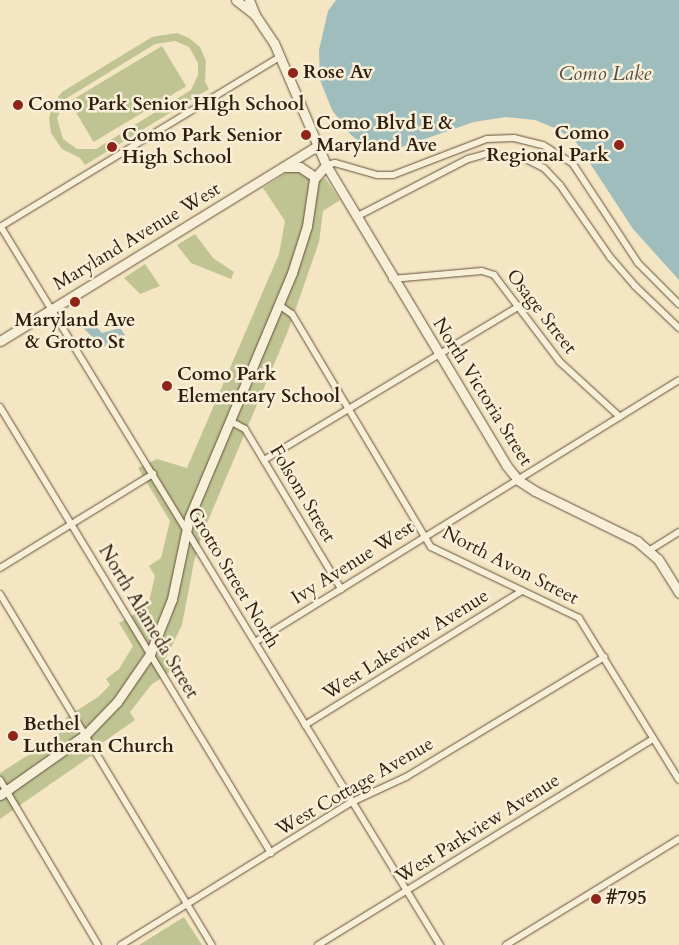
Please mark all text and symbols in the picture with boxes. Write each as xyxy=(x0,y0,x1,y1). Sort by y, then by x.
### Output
water label: Como Lake xyxy=(559,61,651,85)
place label: Rose Av xyxy=(303,62,373,84)
marker: Rose Av xyxy=(287,67,299,79)
place label: Como Park Senior HIgh School xyxy=(28,94,304,116)
marker: Como Park Senior HIgh School xyxy=(12,99,24,111)
place label: Como Blvd E & Maryland Ave xyxy=(316,113,453,157)
place label: Como Regional Park xyxy=(486,123,609,167)
place label: Como Park Senior High School xyxy=(122,125,282,169)
marker: Como Blvd E & Maryland Ave xyxy=(300,129,312,141)
marker: Como Regional Park xyxy=(613,139,625,151)
marker: Como Park Senior High School xyxy=(106,141,118,153)
street label: Maryland Avenue West xyxy=(49,178,225,296)
street label: Osage Street xyxy=(501,265,581,359)
marker: Maryland Ave & Grotto St xyxy=(69,296,81,308)
place label: Maryland Ave & Grotto St xyxy=(14,310,136,354)
street label: North Victoria Street xyxy=(427,314,537,470)
place label: Como Park Elementary School xyxy=(177,364,340,408)
marker: Como Park Elementary School xyxy=(161,380,173,392)
street label: Folsom Street xyxy=(264,441,340,547)
street label: Grotto Street North xyxy=(182,503,284,653)
street label: Ivy Avenue West xyxy=(288,516,418,610)
street label: North Avon Street xyxy=(438,522,582,610)
street label: North Alameda Street xyxy=(93,541,203,703)
street label: West Lakeview Avenue xyxy=(319,585,493,705)
place label: Bethel Lutheran Church xyxy=(23,714,174,758)
marker: Bethel Lutheran Church xyxy=(7,730,19,742)
street label: West Cottage Avenue xyxy=(272,733,438,841)
street label: West Parkview Avenue xyxy=(392,769,564,889)
place label: #795 xyxy=(606,888,647,910)
marker: #795 xyxy=(590,893,602,905)

